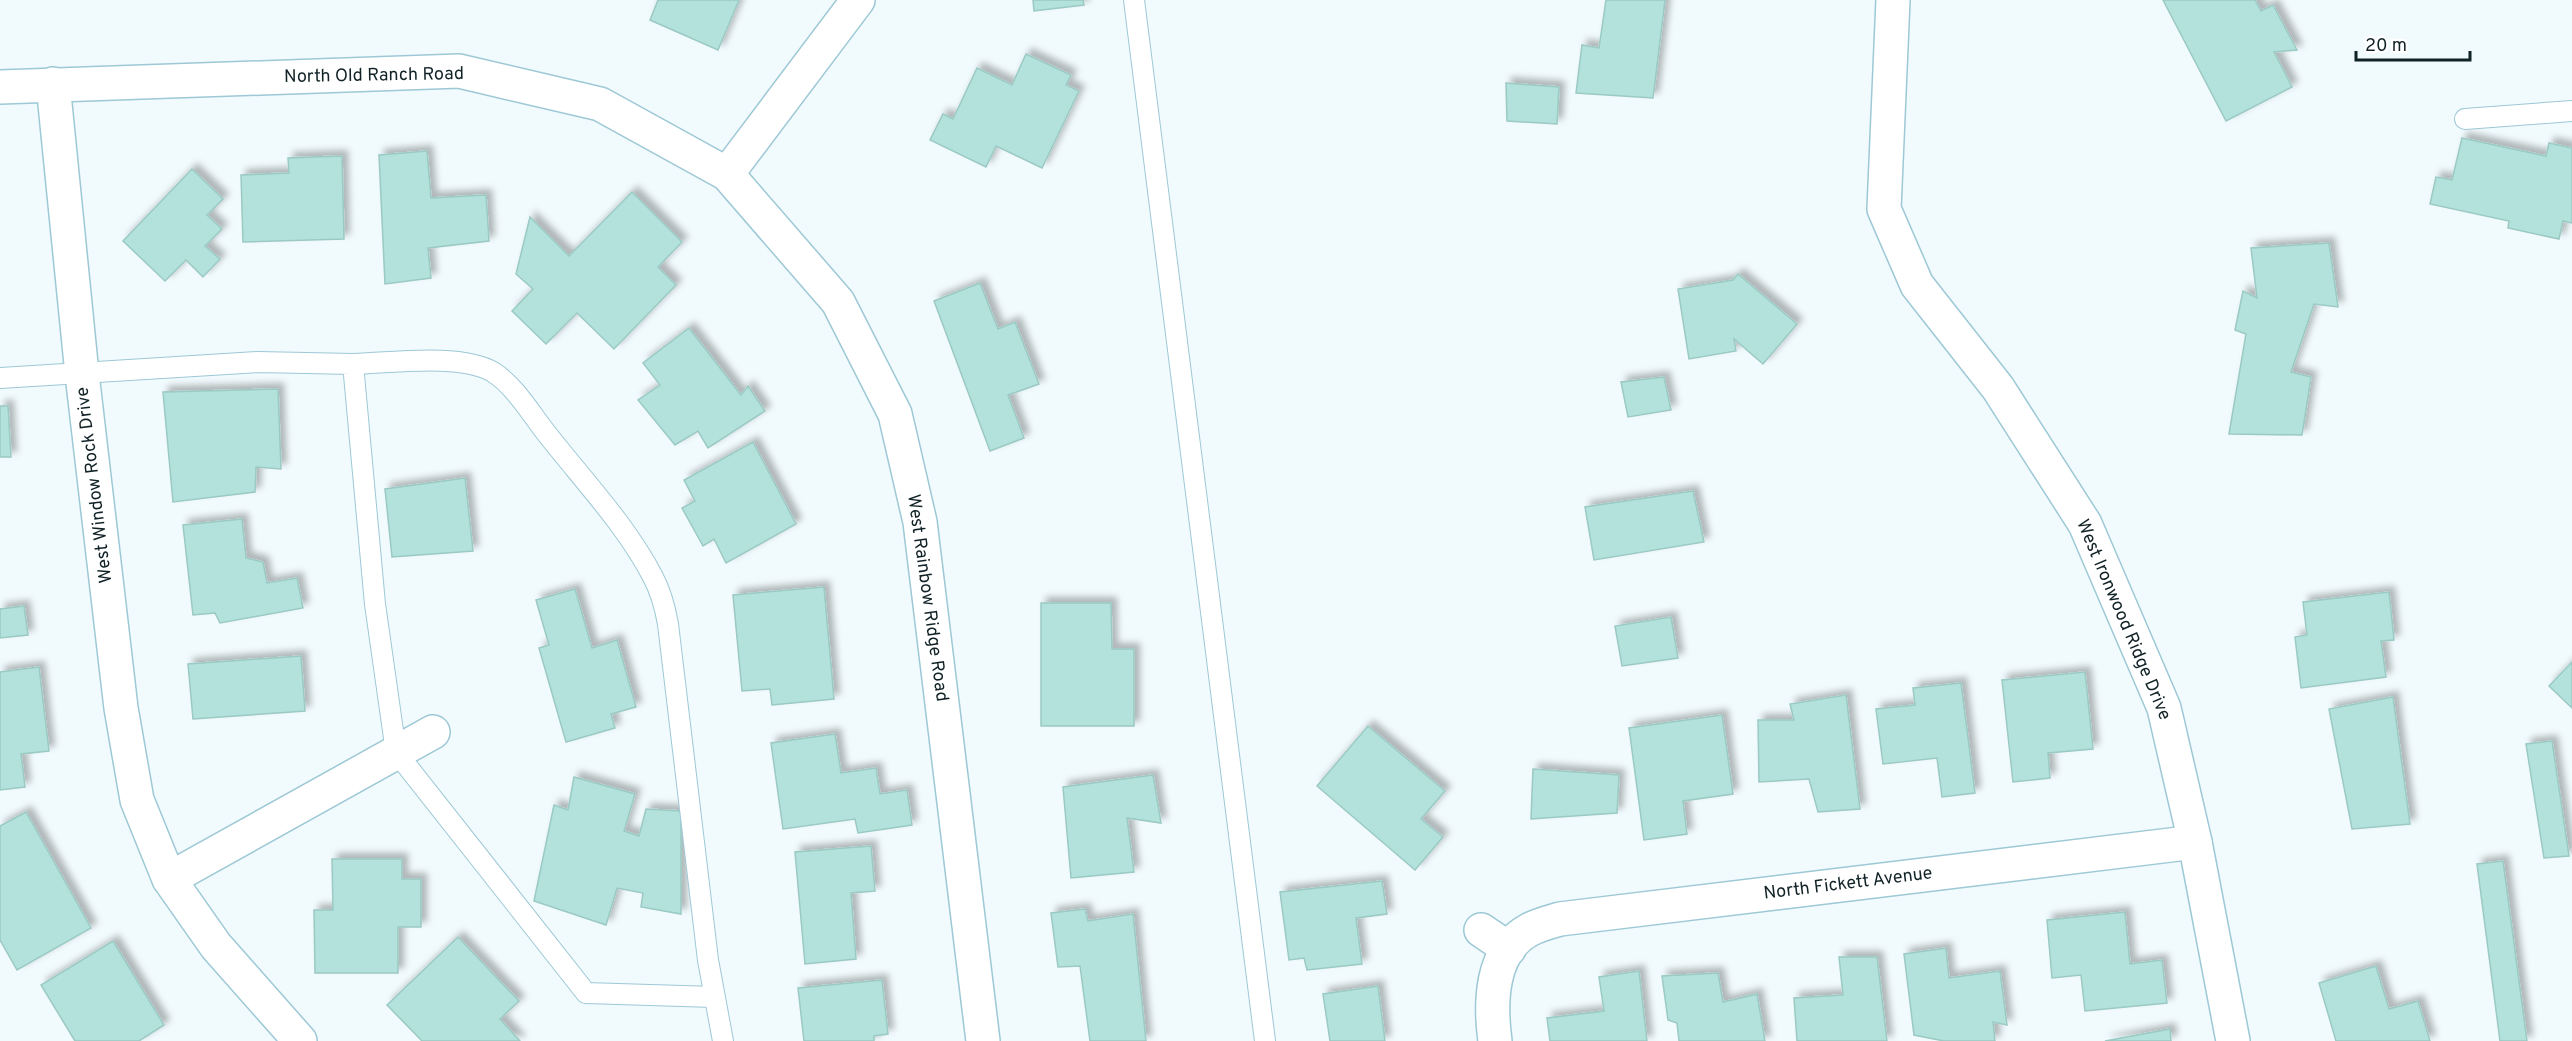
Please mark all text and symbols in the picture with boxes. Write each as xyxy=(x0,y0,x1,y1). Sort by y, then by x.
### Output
scale bar xyxy=(2356,24,2470,62)
text: 20 m xyxy=(2365,35,2407,58)
street label: North Old Ranch Road xyxy=(284,63,464,89)
street label: West Window Rock Drive xyxy=(72,385,118,585)
street label: West Rainbow Ridge Road xyxy=(901,493,953,703)
street label: West Ironwood Ridge Drive xyxy=(2070,516,2176,724)
street label: North Fickett Avenue xyxy=(1762,862,1934,906)

